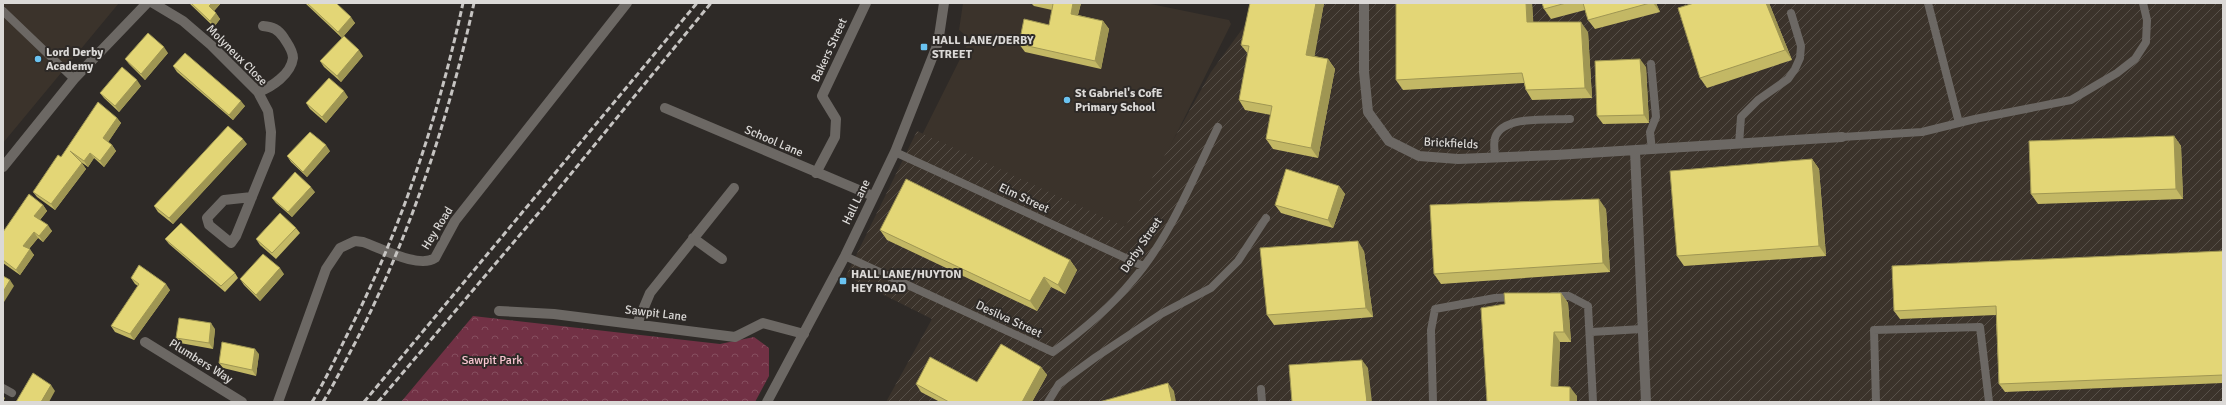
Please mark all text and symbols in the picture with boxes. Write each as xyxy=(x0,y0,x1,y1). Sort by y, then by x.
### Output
street label: Bakers Street xyxy=(808,16,851,85)
street label: Molyneux Close xyxy=(203,22,270,89)
place label: HALL LANE/DERBY STREET xyxy=(932,33,1034,62)
marker: HALL LANE/DERBY STREET xyxy=(919,42,929,52)
place label: Lord Derby Academy xyxy=(46,45,103,74)
marker: Lord Derby Academy xyxy=(33,54,43,64)
place label: St Gabriel's CofE Primary School xyxy=(1075,86,1163,115)
marker: St Gabriel's CofE Primary School xyxy=(1062,95,1072,105)
street label: School Lane xyxy=(742,122,805,161)
street label: Brickfields xyxy=(1423,135,1479,152)
street label: Hall Lane xyxy=(839,177,874,227)
street label: Elm Street xyxy=(996,180,1051,217)
street label: Hey Road xyxy=(418,204,456,253)
street label: Derby Street xyxy=(1117,215,1166,276)
place label: HALL LANE/HUYTON HEY ROAD xyxy=(851,267,962,296)
marker: HALL LANE/HUYTON HEY ROAD xyxy=(838,276,848,286)
street label: Desilva Street xyxy=(973,298,1044,341)
street label: Sawpit Lane xyxy=(624,302,688,325)
street label: Plumbers Way xyxy=(166,336,236,387)
park label: Sawpit Park xyxy=(462,353,522,368)

